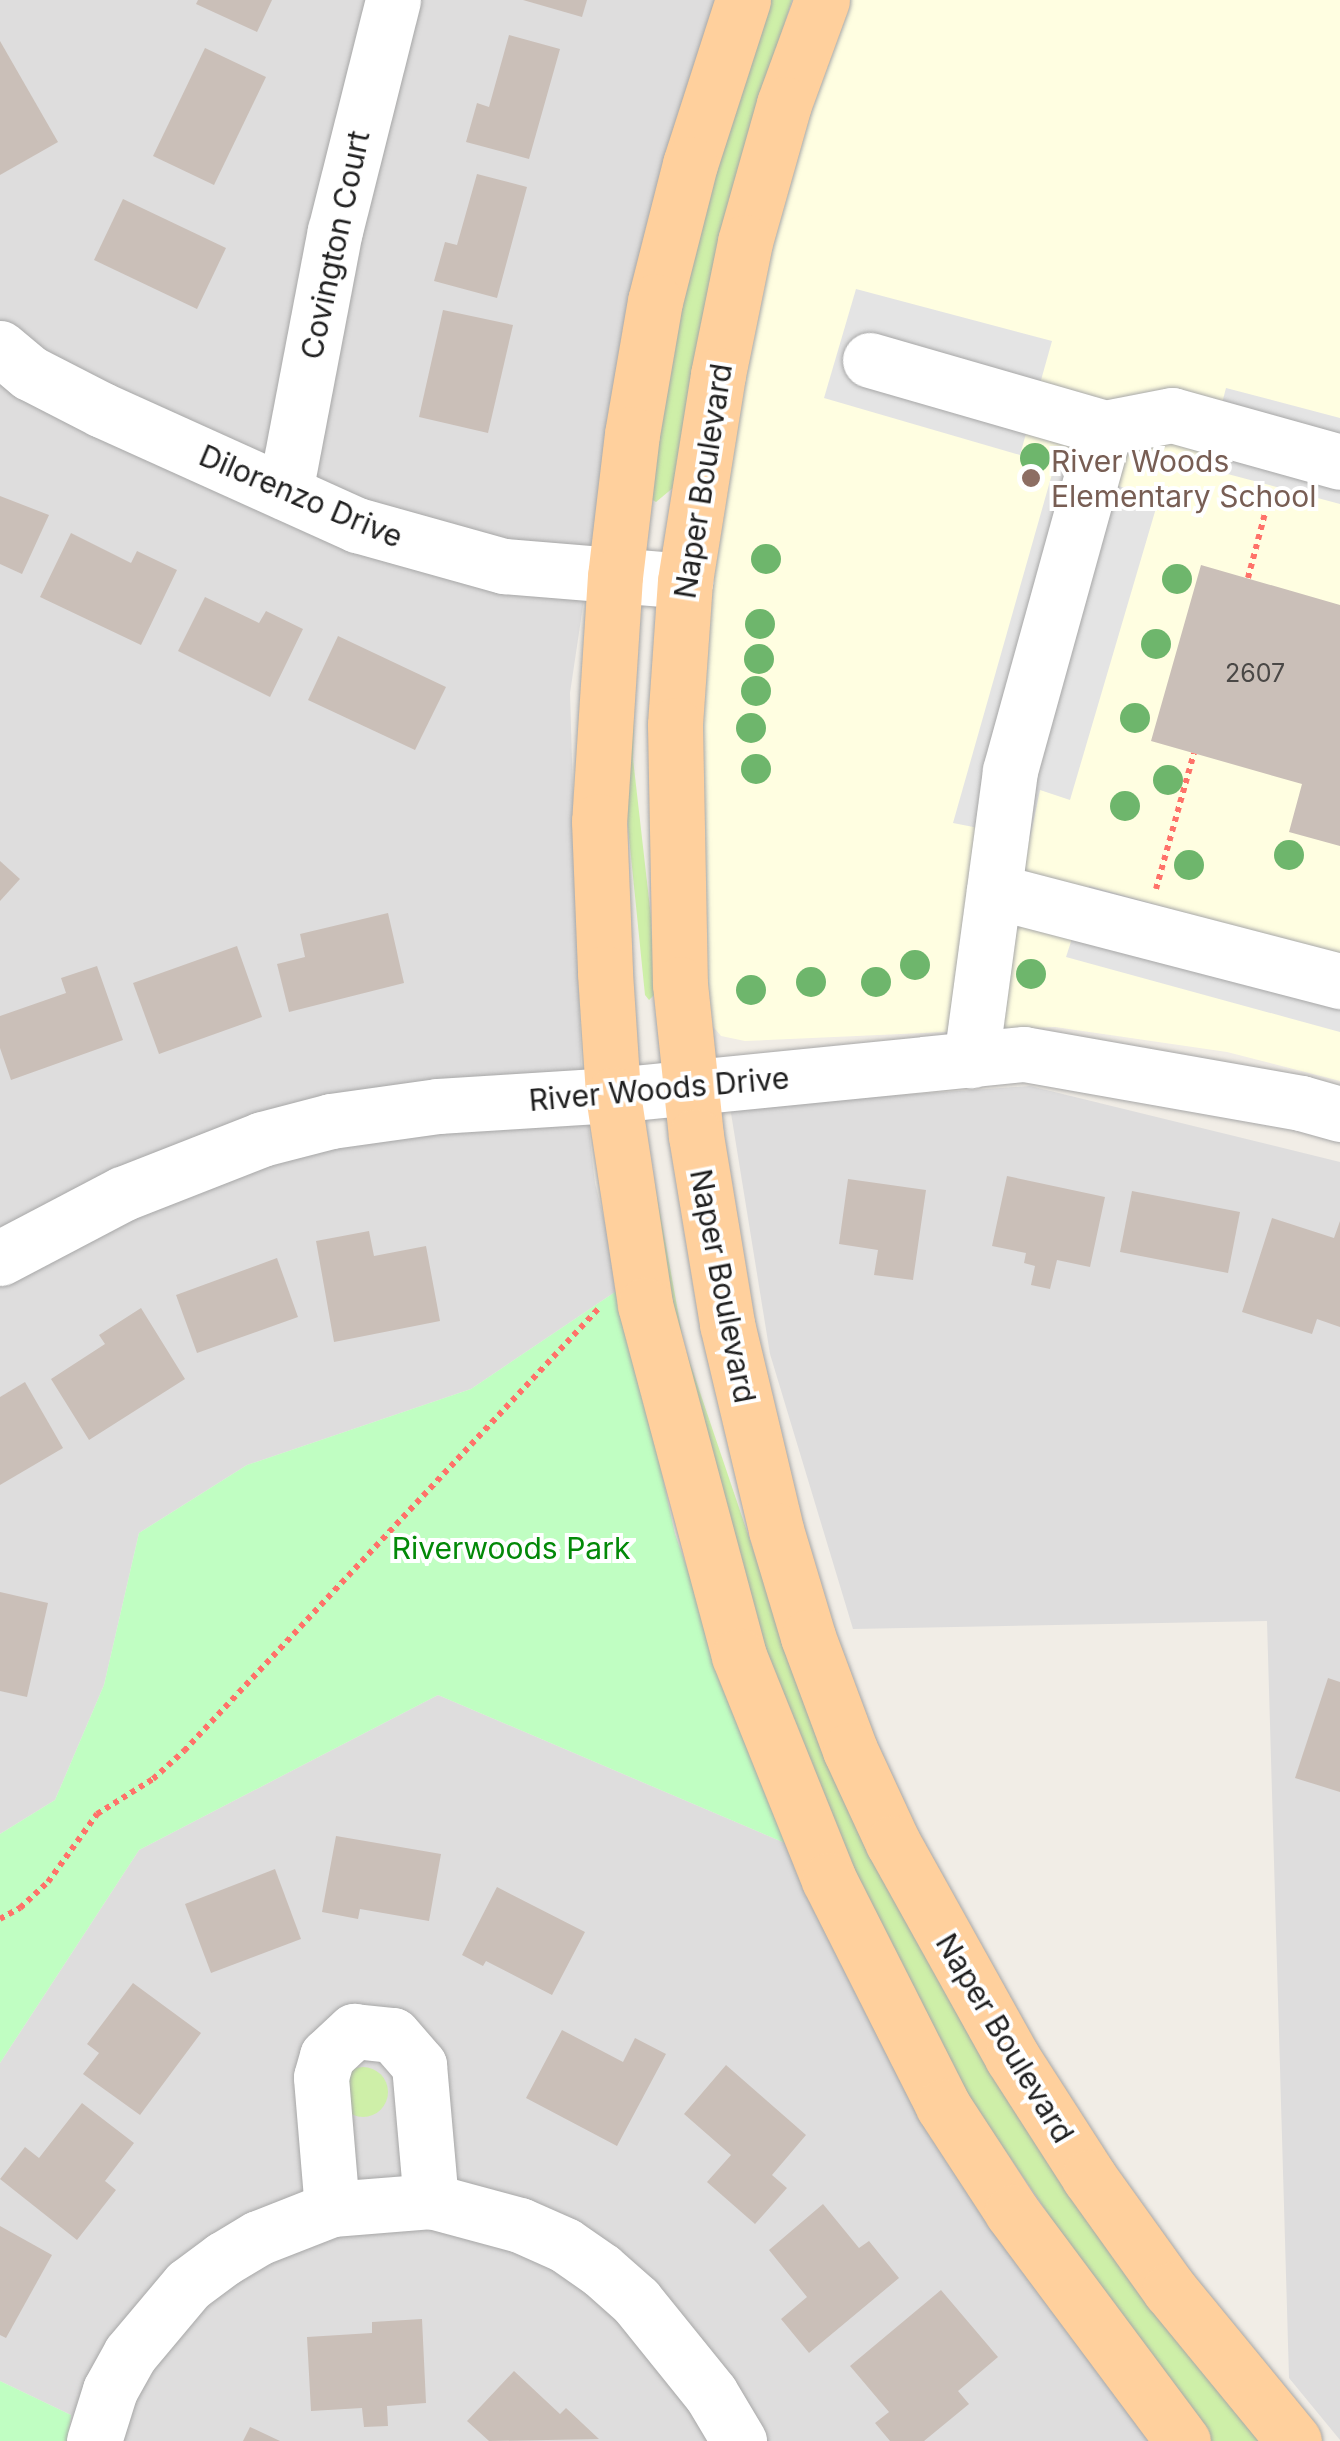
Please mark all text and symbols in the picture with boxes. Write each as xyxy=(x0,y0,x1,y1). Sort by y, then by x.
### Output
street label: Covington Court xyxy=(293,128,377,362)
street label: Naper Boulevard xyxy=(667,361,739,601)
street label: Dilorenzo Drive xyxy=(194,437,408,555)
place label: River Woods Elementary School xyxy=(1051,443,1317,514)
marker: River Woods Elementary School xyxy=(1020,467,1042,489)
house number: 2607 xyxy=(1225,658,1285,688)
street label: River Woods Drive xyxy=(527,1060,791,1118)
street label: Naper Boulevard xyxy=(683,1166,763,1406)
park label: Riverwoods Park xyxy=(392,1530,630,1566)
street label: Naper Boulevard xyxy=(928,1927,1082,2149)

